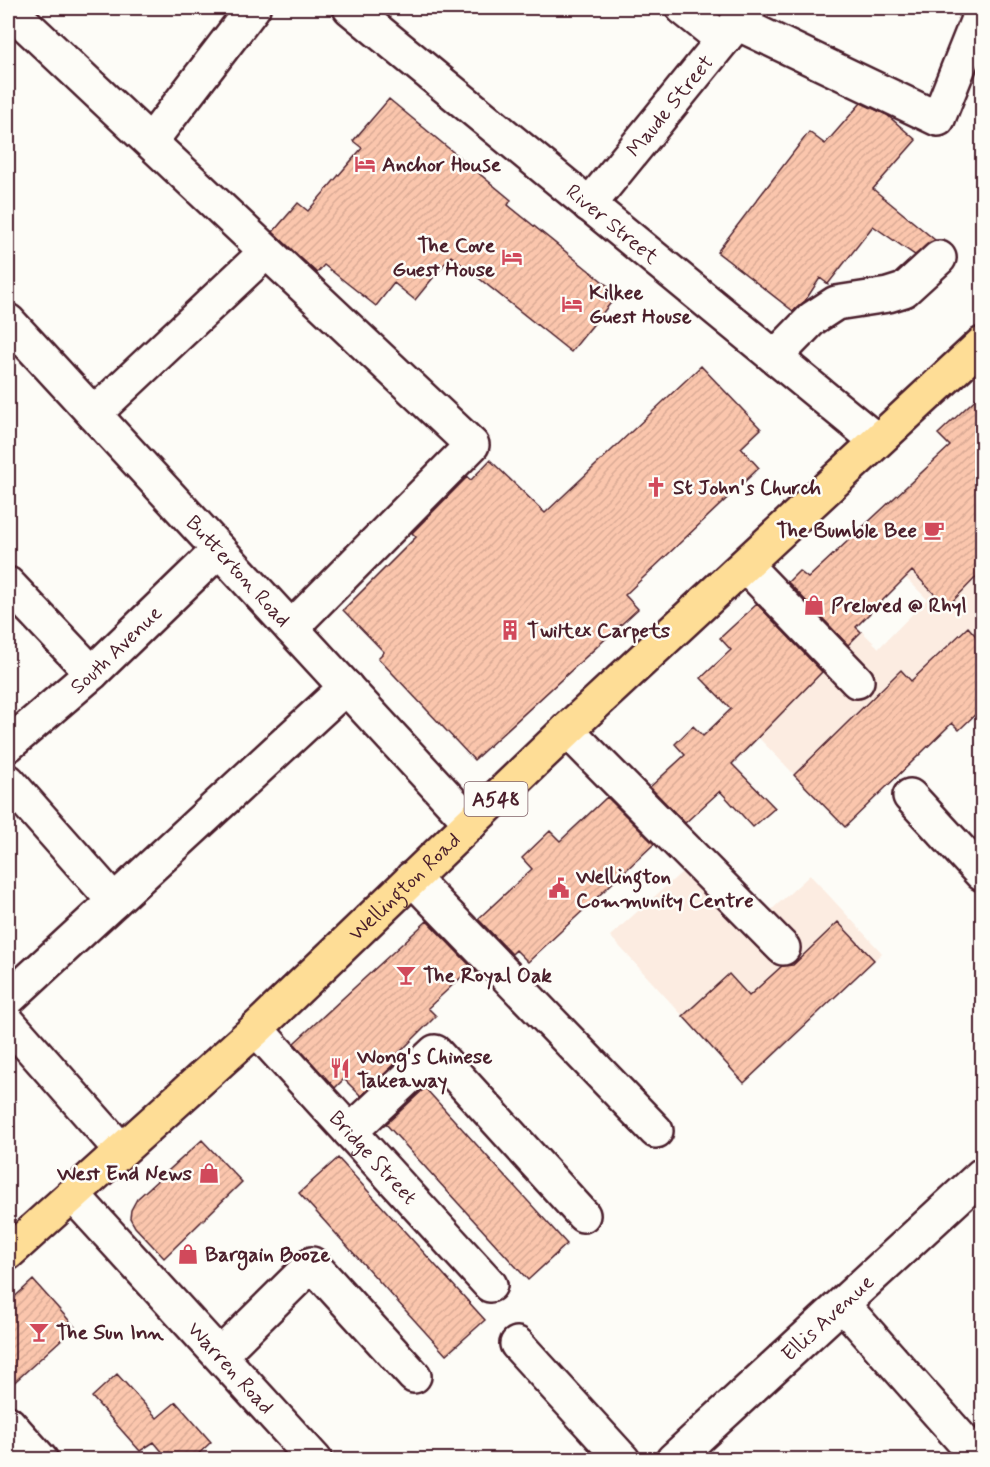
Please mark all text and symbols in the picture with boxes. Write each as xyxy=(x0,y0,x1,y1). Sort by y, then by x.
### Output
street label: Maude Street xyxy=(621,49,720,163)
place label: Anchor House xyxy=(382,151,502,179)
hotel icon: Anchor House xyxy=(353,152,377,176)
street label: River Street xyxy=(560,178,665,272)
place label: The Cove Guest House xyxy=(392,232,496,284)
hotel icon: The Cove Guest House xyxy=(500,245,524,269)
place label: Kilkee Guest House xyxy=(589,279,692,331)
hotel icon: Kilkee Guest House xyxy=(560,292,584,316)
place label: St John's Church xyxy=(673,474,821,502)
church icon: St John's Church xyxy=(644,475,668,499)
street label: Butterton Road xyxy=(179,510,296,634)
place label: The Bumble Bee xyxy=(776,517,917,545)
cafe icon: The Bumble Bee xyxy=(922,518,946,542)
place label: Preloved @ Rhyl xyxy=(831,592,967,620)
shop icon: Preloved @ Rhyl xyxy=(802,593,826,617)
street label: South Avenue xyxy=(64,600,168,701)
place label: Twiltex Carpets xyxy=(527,617,671,645)
building icon: Twiltex Carpets xyxy=(498,618,522,642)
road number: A548 xyxy=(464,782,528,816)
street label: Wellington Road xyxy=(343,827,467,948)
place label: Wellington Community Centre xyxy=(575,863,754,915)
public building icon: Wellington Community Centre xyxy=(547,876,571,900)
place label: The Royal Oak xyxy=(423,962,552,990)
bar icon: The Royal Oak xyxy=(394,963,418,987)
place label: Wong's Chinese Takeaway xyxy=(356,1043,492,1095)
restaurant icon: Wong's Chinese Takeaway xyxy=(328,1056,352,1080)
street label: Bridge Street xyxy=(322,1105,423,1211)
place label: West End News xyxy=(56,1160,193,1188)
shop icon: West End News xyxy=(197,1161,221,1185)
place label: Bargain Booze xyxy=(205,1241,330,1271)
shop icon: Bargain Booze xyxy=(176,1242,200,1266)
street label: Ellis Avenue xyxy=(776,1269,880,1368)
street label: Warren Road xyxy=(181,1316,280,1421)
place label: The Sun Inn xyxy=(56,1319,164,1347)
bar icon: The Sun Inn xyxy=(27,1320,51,1344)

